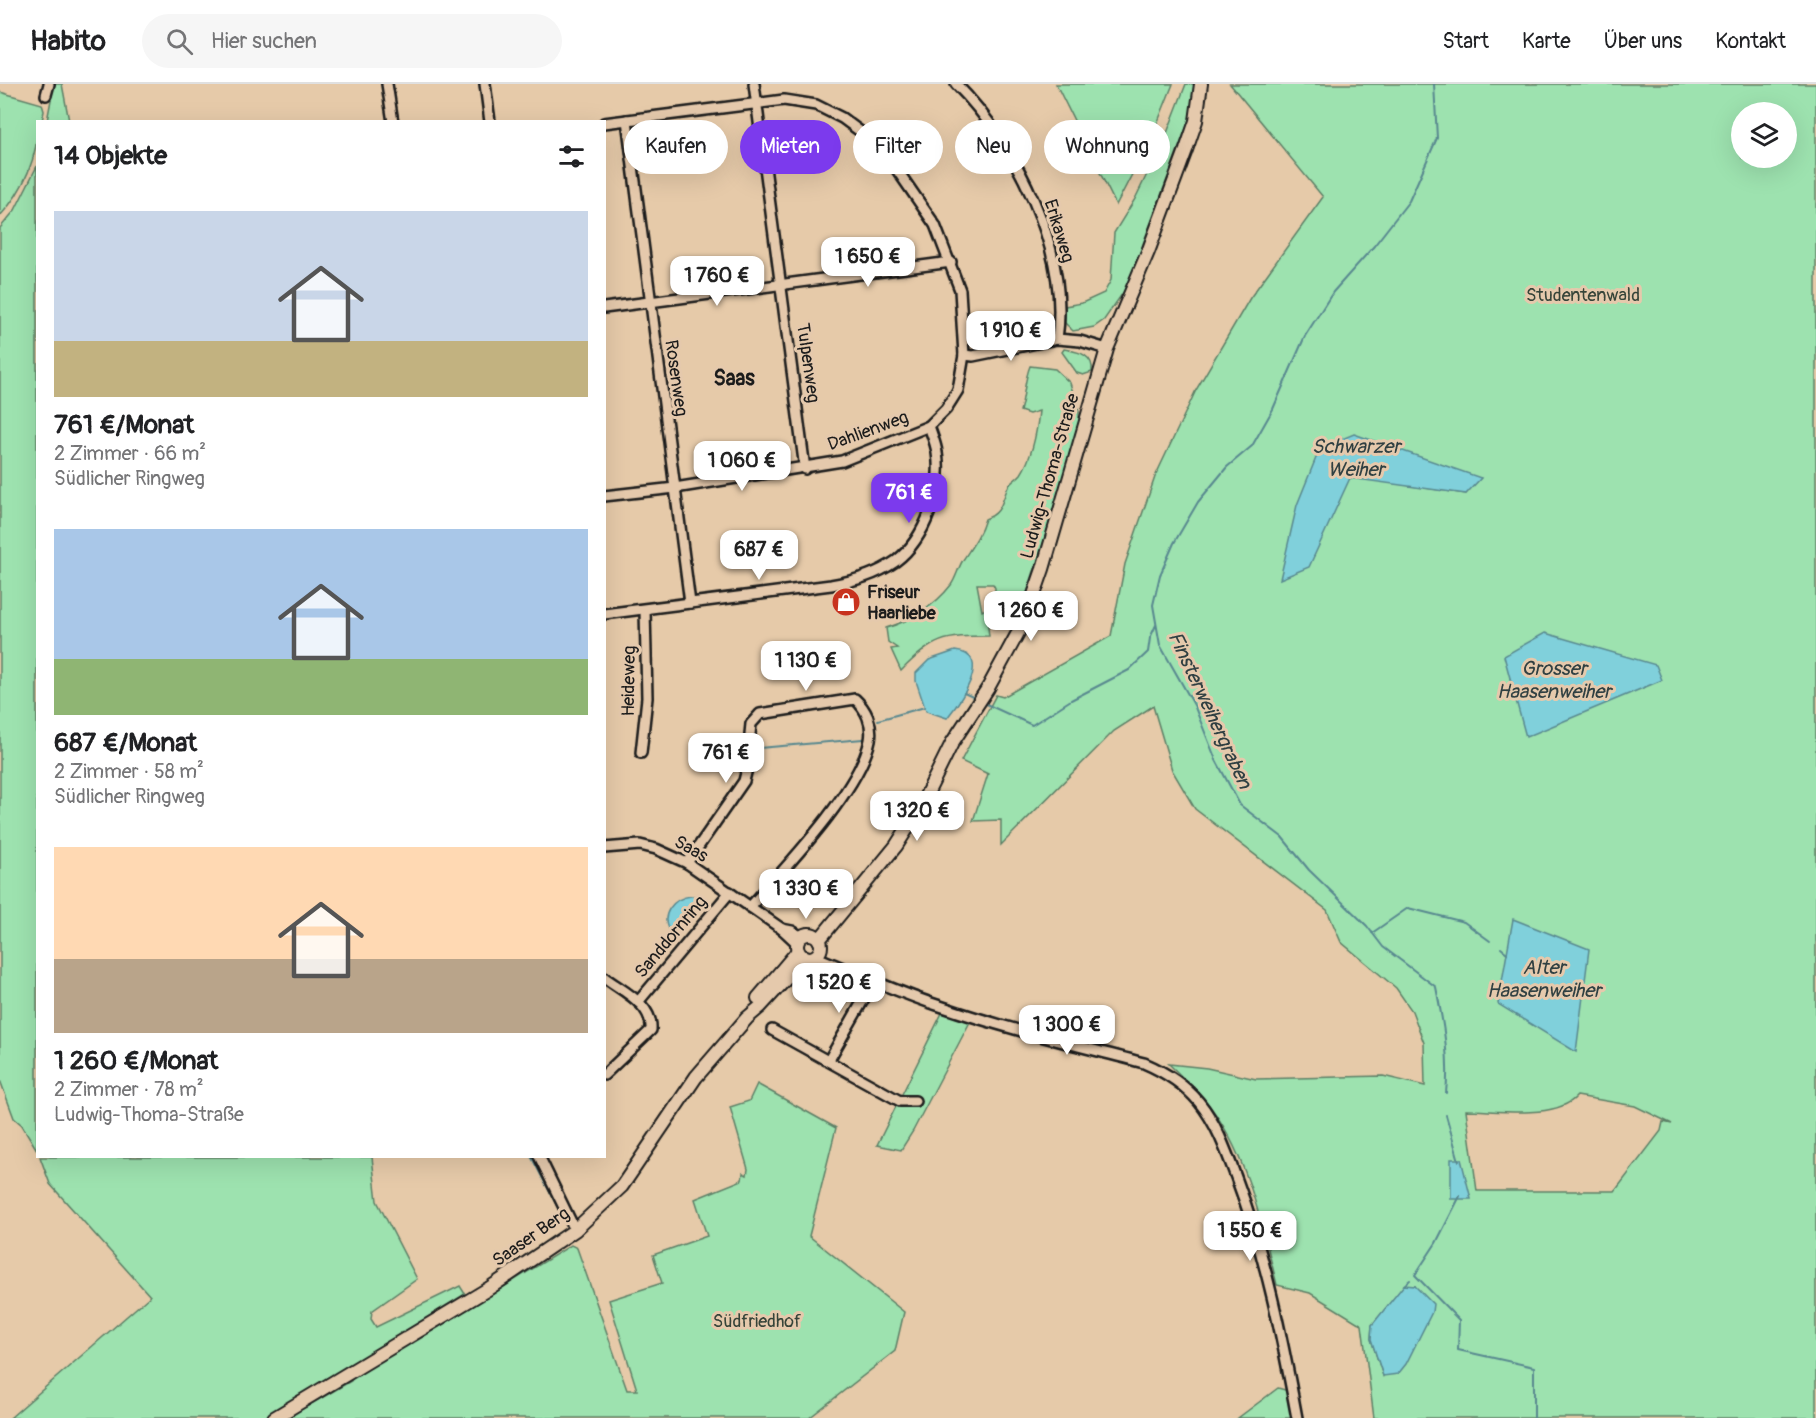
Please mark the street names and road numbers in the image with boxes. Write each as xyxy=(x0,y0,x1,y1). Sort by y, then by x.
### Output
street label: Erikaweg xyxy=(1039,197,1079,265)
street label: Tulpenweg xyxy=(791,322,825,404)
street label: Rosenweg xyxy=(659,338,693,418)
street label: Ludwig-Thoma-Straße xyxy=(1015,391,1085,561)
street label: Dahlienweg xyxy=(824,406,912,456)
street label: Heideweg xyxy=(617,645,641,717)
street label: Saas xyxy=(670,830,712,868)
street label: Sanddornring xyxy=(630,891,712,983)
street label: Saaser Berg xyxy=(488,1202,574,1272)

